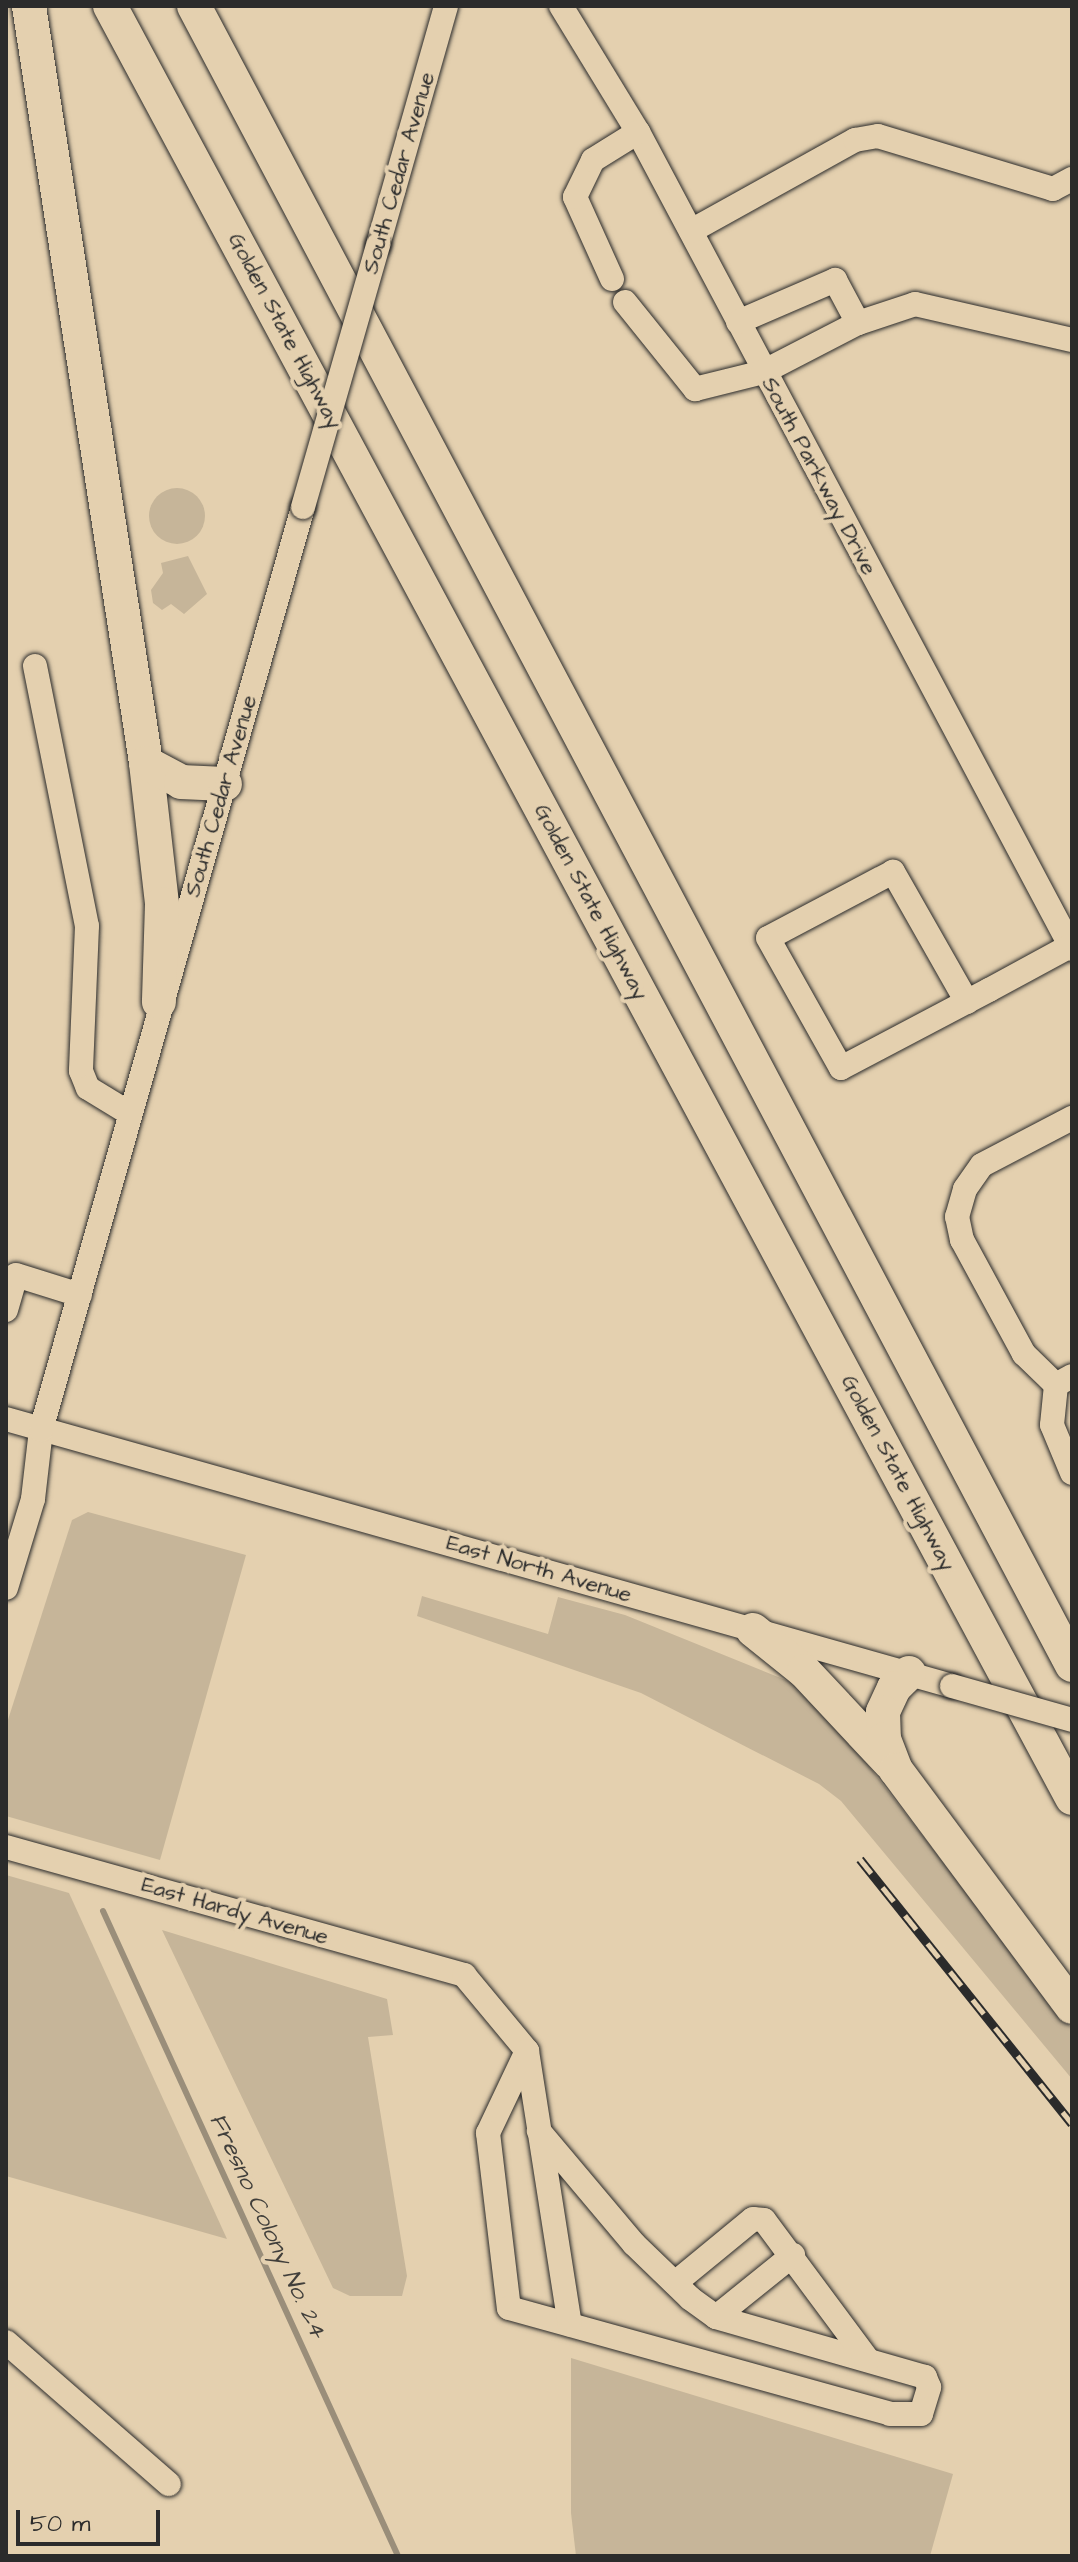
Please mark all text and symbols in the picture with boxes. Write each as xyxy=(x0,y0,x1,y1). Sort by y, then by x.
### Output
street label: South Cedar Avenue xyxy=(358,69,440,277)
street label: Golden State Highway xyxy=(222,229,348,433)
street label: South Parkway Drive xyxy=(756,373,882,579)
street label: South Cedar Avenue xyxy=(180,692,262,900)
street label: Golden State Highway xyxy=(528,800,654,1004)
street label: Golden State Highway xyxy=(835,1371,961,1575)
street label: East North Avenue xyxy=(443,1530,635,1608)
street label: East Hardy Avenue xyxy=(138,1872,332,1950)
water label: Fresno Colony No. 24 xyxy=(202,2109,332,2343)
scale bar xyxy=(20,2494,164,2544)
text: 50 m xyxy=(30,2507,90,2541)

